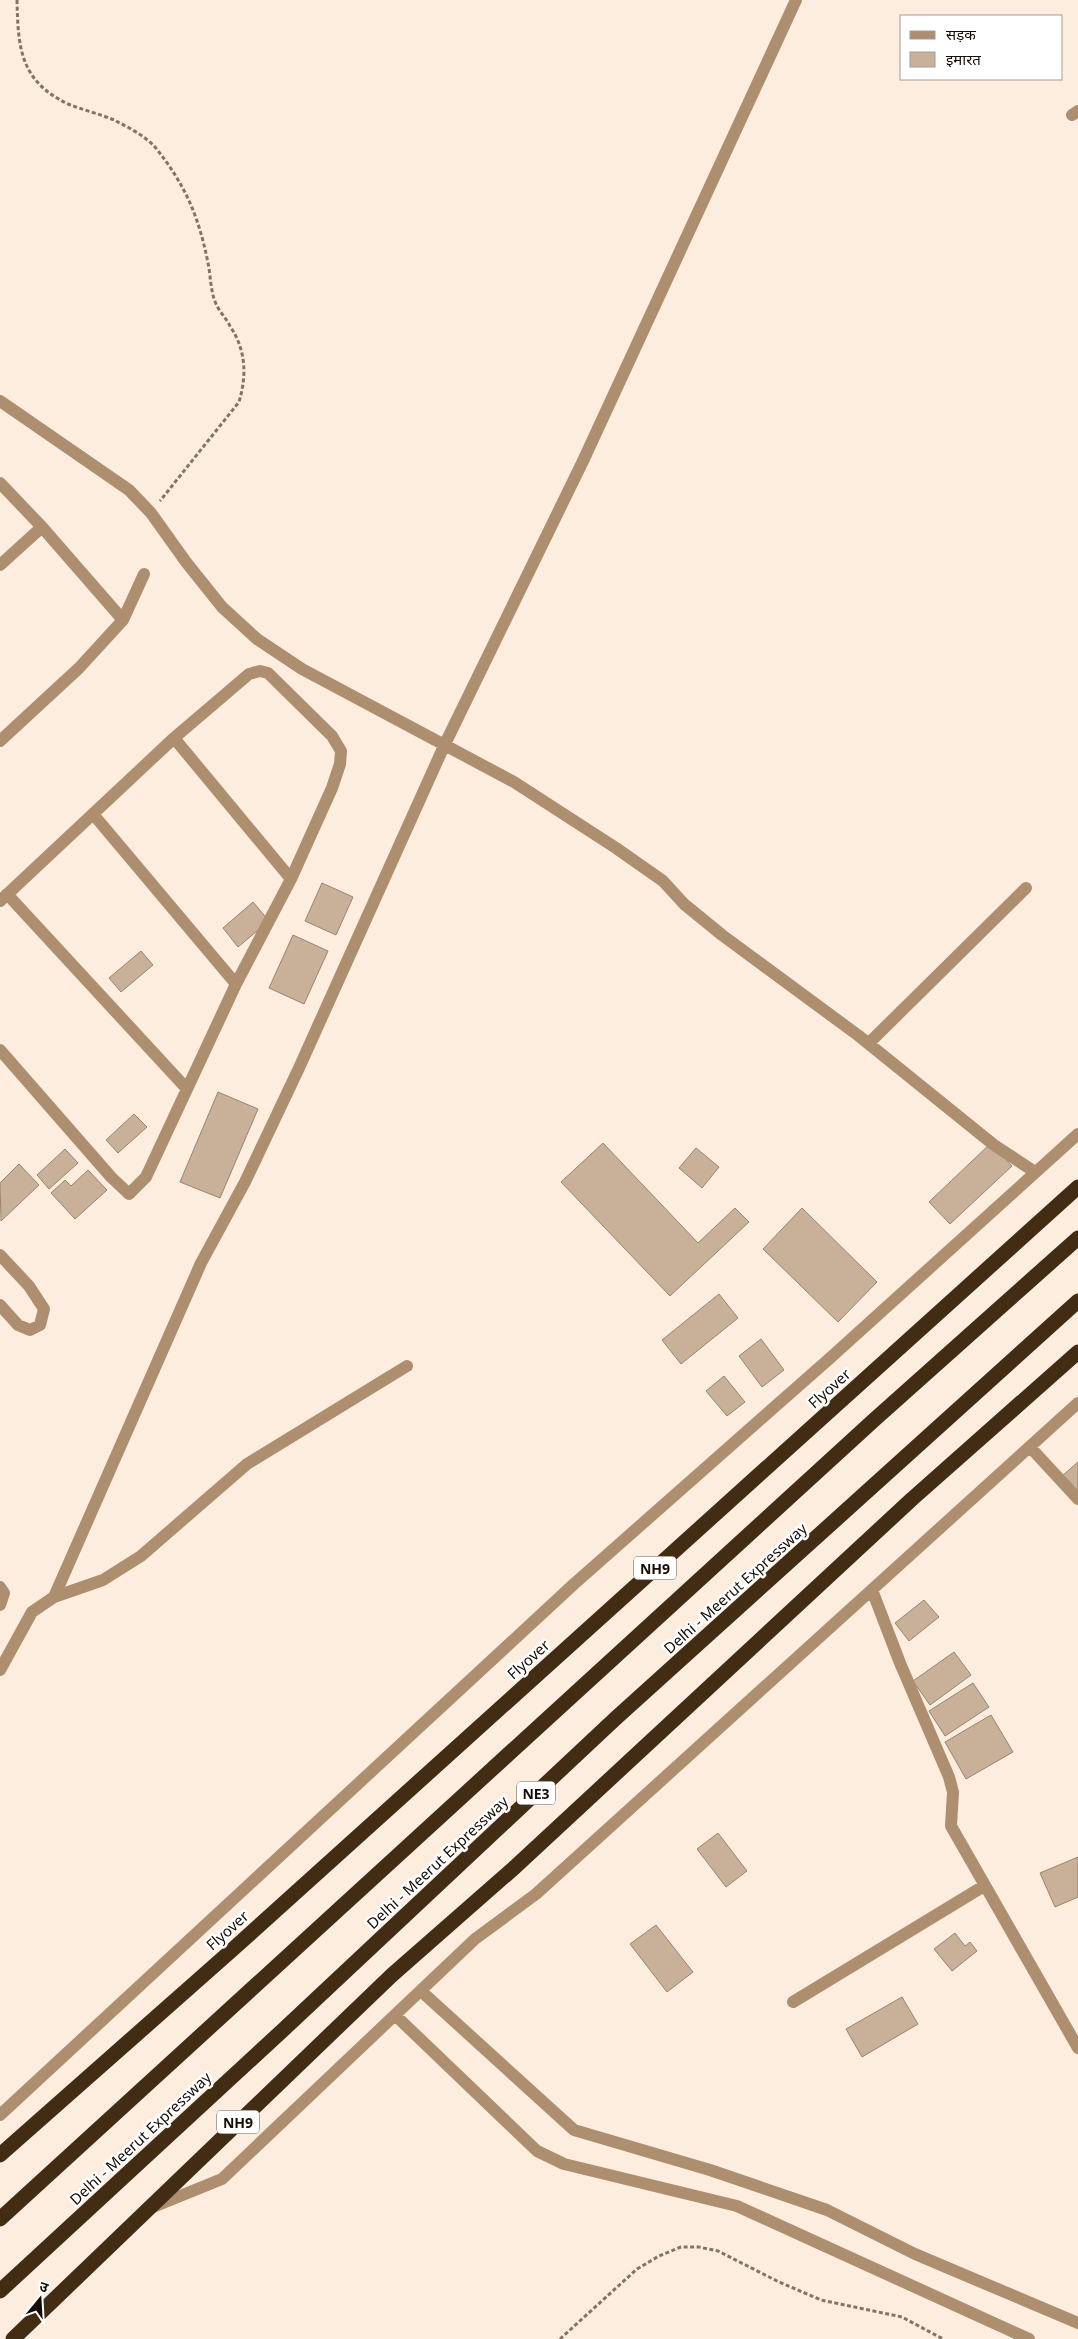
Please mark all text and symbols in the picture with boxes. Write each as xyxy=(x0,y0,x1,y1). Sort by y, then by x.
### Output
legend xyxy=(900,15,1063,80)
text: सड़क xyxy=(946,24,976,44)
text: इमारत xyxy=(946,49,981,69)
street label: Flyover xyxy=(804,1364,854,1412)
street label: Delhi - Meerut Expressway xyxy=(659,1518,811,1658)
road number: NH9 xyxy=(634,1556,676,1580)
street label: Flyover xyxy=(503,1635,553,1683)
road number: NE3 xyxy=(517,1782,555,1805)
street label: Delhi - Meerut Expressway xyxy=(362,1791,512,1933)
street label: Flyover xyxy=(202,1906,252,1954)
street label: Delhi - Meerut Expressway xyxy=(65,2067,215,2209)
road number: NH9 xyxy=(217,2110,259,2134)
north arrow xyxy=(15,2274,65,2324)
text: उ xyxy=(37,2276,52,2297)

